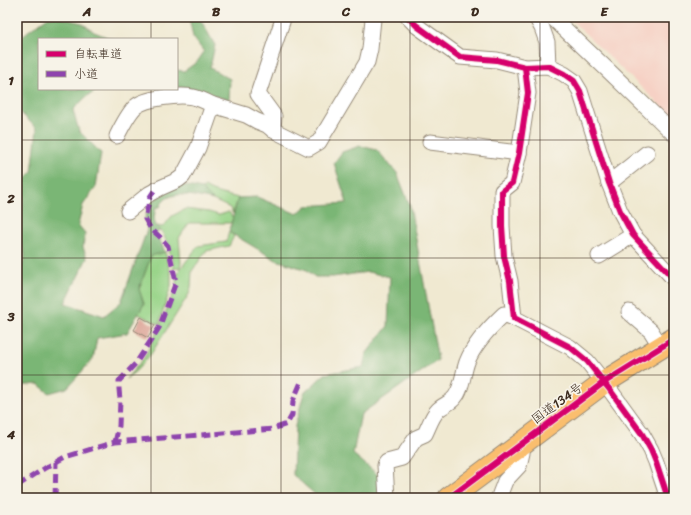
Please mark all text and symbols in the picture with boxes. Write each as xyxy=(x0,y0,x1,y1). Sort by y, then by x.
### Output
text: A xyxy=(82,0,91,23)
text: B xyxy=(212,0,221,23)
text: C xyxy=(341,0,351,23)
text: D xyxy=(471,0,479,23)
text: E xyxy=(600,0,609,23)
legend xyxy=(38,38,178,90)
text: 自転車道 xyxy=(74,43,122,65)
text: 小道 xyxy=(74,63,98,85)
text: 1 xyxy=(8,69,14,92)
text: 2 xyxy=(6,187,15,210)
text: 3 xyxy=(6,305,15,328)
street label: 国道134号 xyxy=(526,376,588,430)
text: 4 xyxy=(6,423,16,446)

